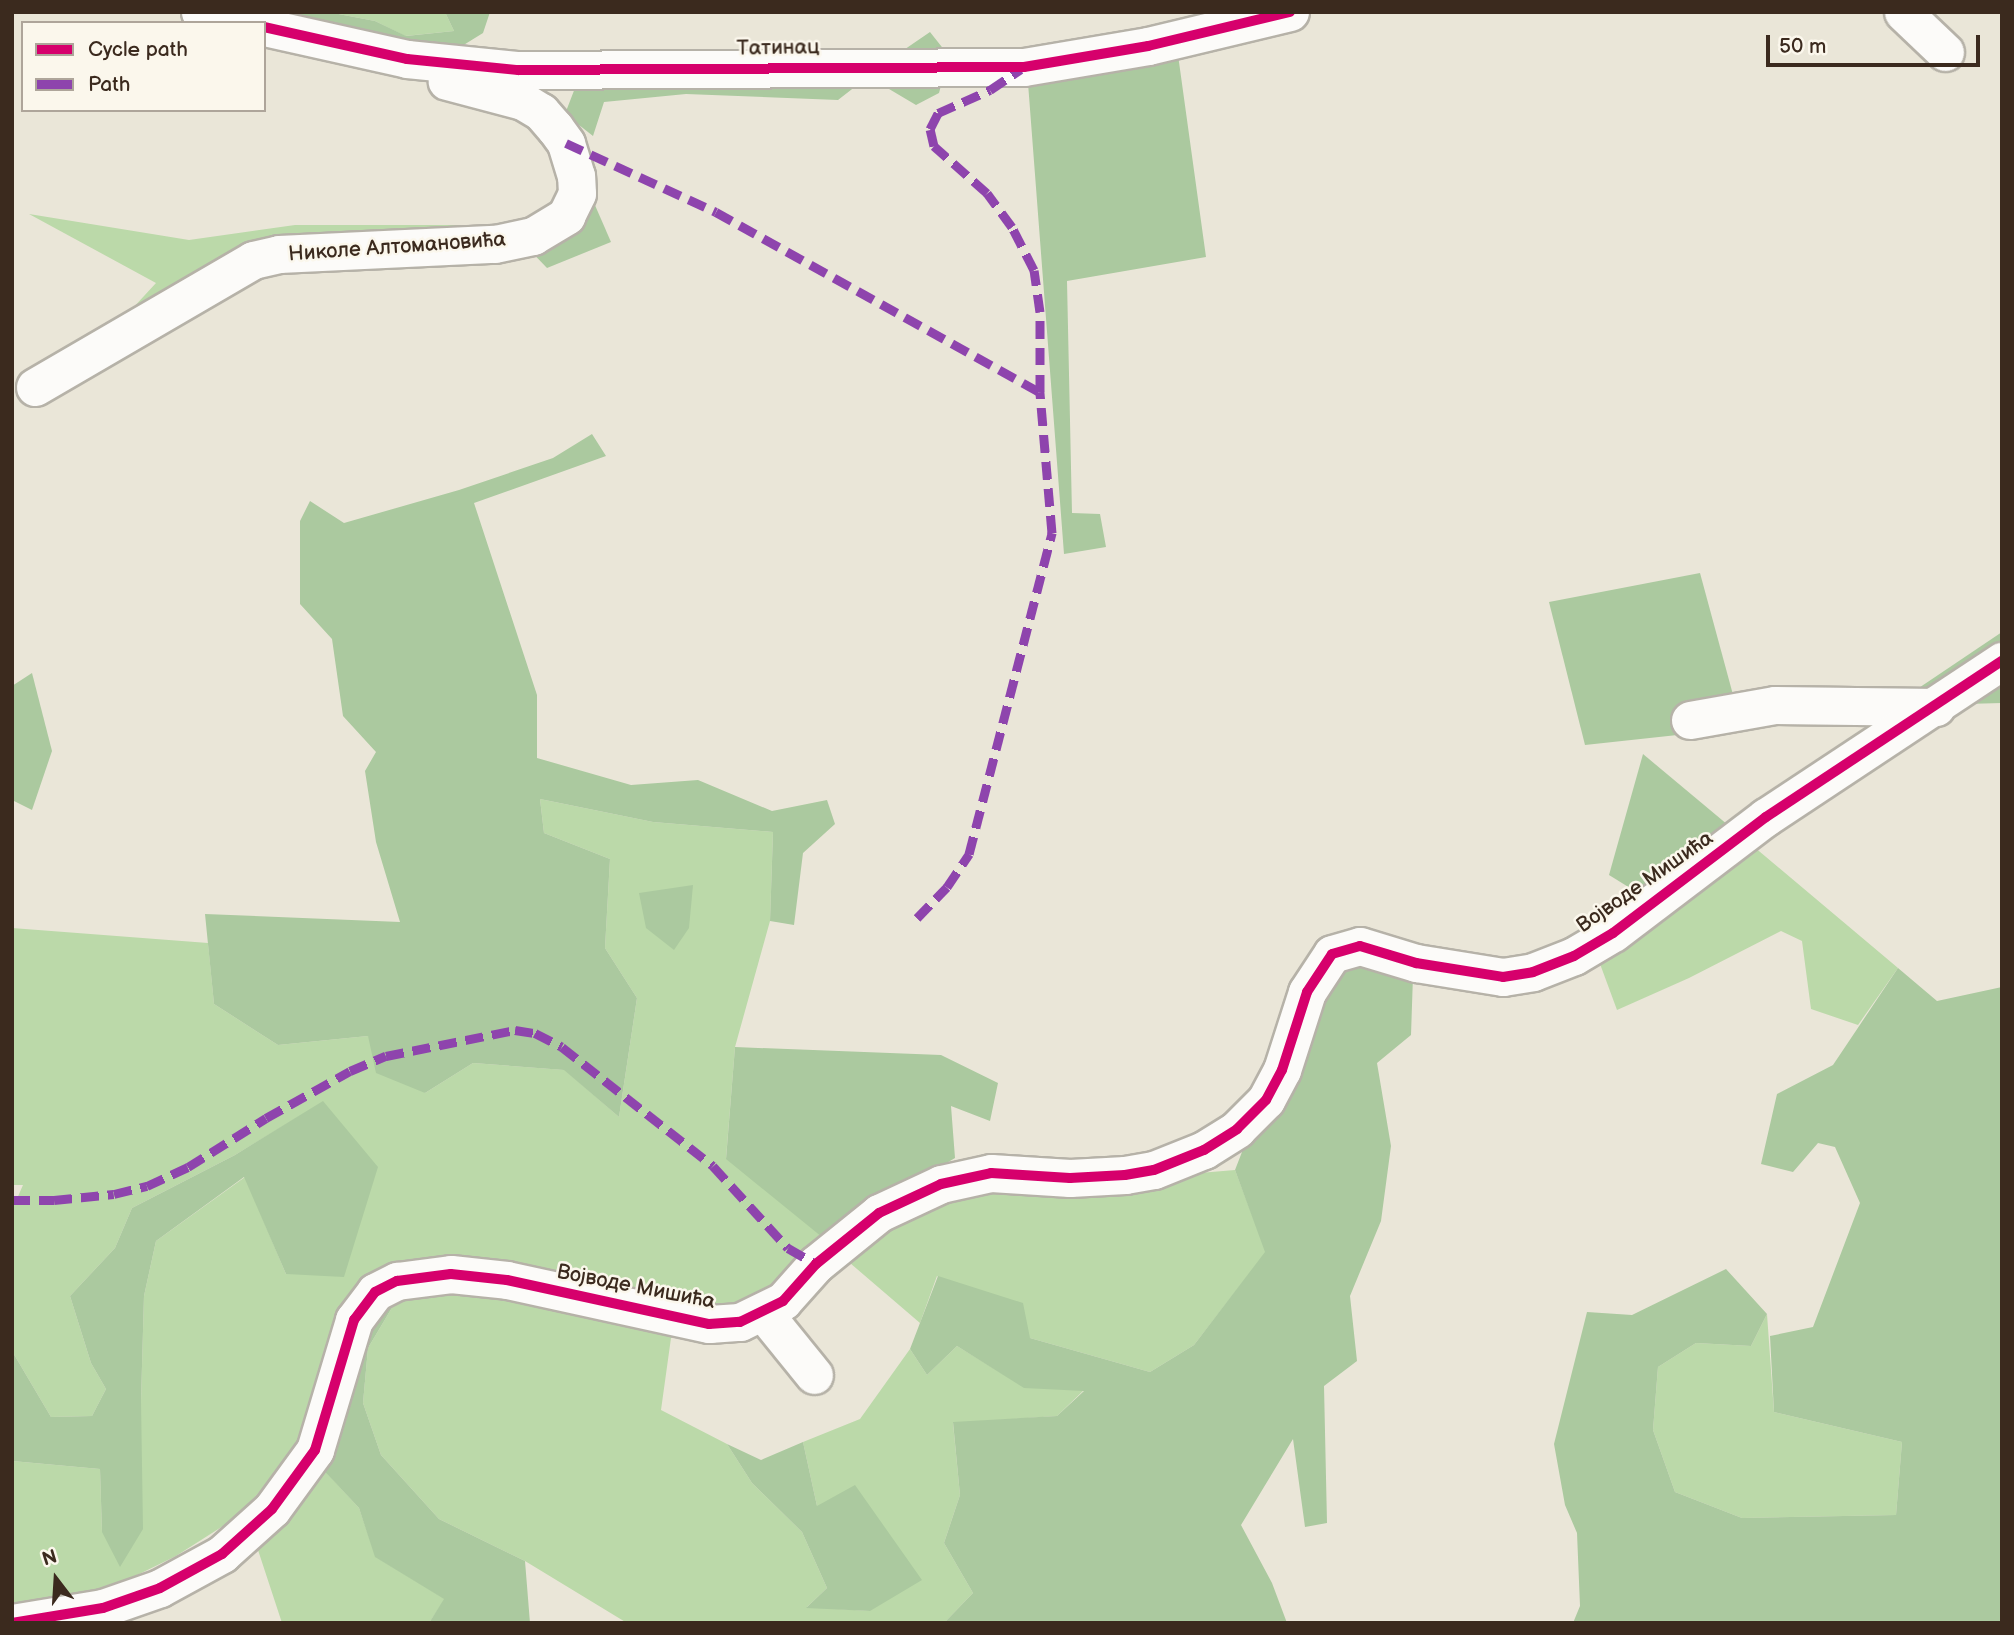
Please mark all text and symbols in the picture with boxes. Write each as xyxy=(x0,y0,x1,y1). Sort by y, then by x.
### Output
legend xyxy=(21,21,266,112)
scale bar xyxy=(1769,21,1982,65)
text: 50 m xyxy=(1779,34,1826,59)
street label: Татинац xyxy=(736,35,820,61)
text: Cycle path xyxy=(88,37,188,62)
text: Path xyxy=(88,72,130,97)
street label: Николе Алтомановића xyxy=(287,227,507,267)
street label: Војводе Мишића xyxy=(1572,826,1718,938)
street label: Војводе Мишића xyxy=(555,1259,717,1315)
north arrow xyxy=(21,1544,91,1614)
text: N xyxy=(40,1545,60,1572)

